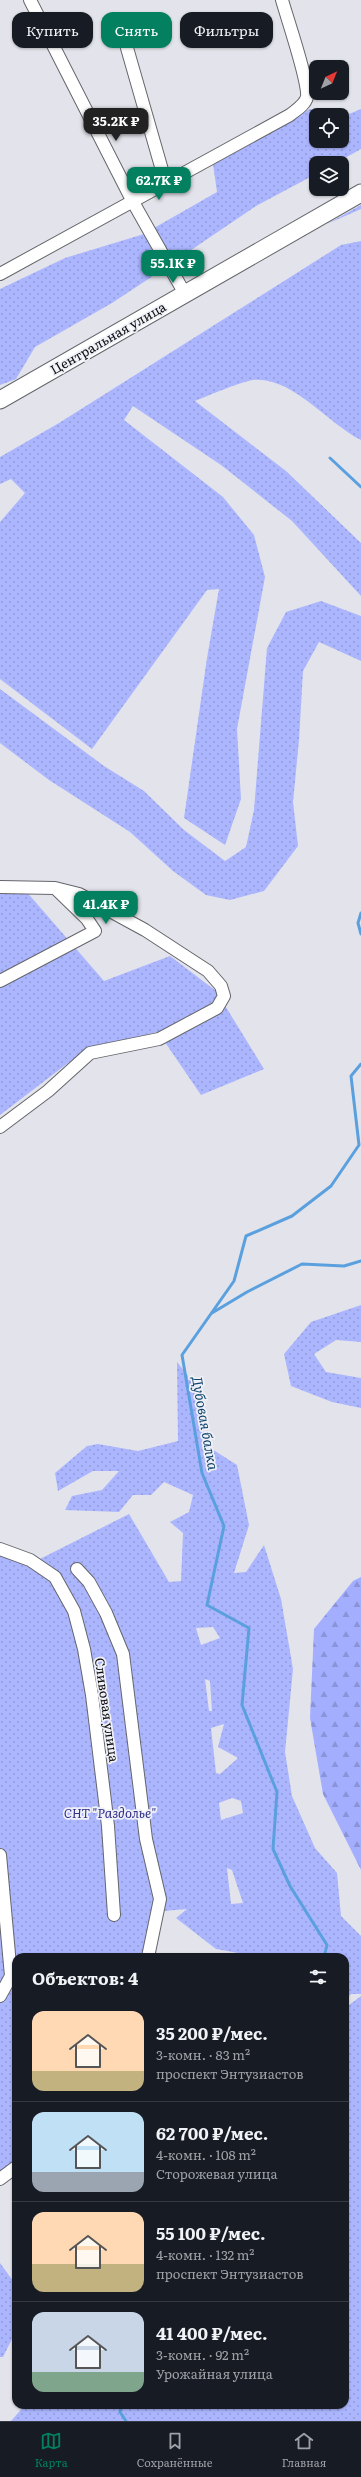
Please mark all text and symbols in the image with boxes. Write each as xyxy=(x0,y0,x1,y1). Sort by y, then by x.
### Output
chip: Купить xyxy=(12,12,93,48)
chip: Снять xyxy=(101,12,172,48)
chip: Фильтры xyxy=(180,12,273,48)
north arrow xyxy=(309,60,349,100)
map controls xyxy=(309,60,349,196)
pin: 35.2K ₽ xyxy=(79,108,153,142)
button: locate xyxy=(309,108,349,148)
text: 35.2K ₽ xyxy=(93,111,140,130)
button: layers xyxy=(309,156,349,196)
pin: 62.7K ₽ xyxy=(122,167,196,201)
text: 62.7K ₽ xyxy=(136,170,182,189)
pin: 55.1K ₽ xyxy=(136,250,210,284)
text: 55.1K ₽ xyxy=(150,253,196,272)
street label: Центральная улица xyxy=(46,297,169,379)
pin: 41.4K ₽ xyxy=(69,891,143,925)
text: 41.4K ₽ xyxy=(83,894,129,913)
water label: Дубовая балка xyxy=(188,1374,224,1472)
street label: Сливовая улица xyxy=(91,1657,124,1763)
park label: СНТ "Раздолье" xyxy=(64,1803,156,1822)
text: Объектов: 4 xyxy=(32,1965,138,1990)
icon: filters xyxy=(307,1966,329,1988)
text: 35 200 ₽/мес. xyxy=(156,2020,268,2045)
icon: home xyxy=(64,2027,112,2075)
text: 3-комн. · 83 m² xyxy=(156,2045,250,2064)
text: проспект Энтузиастов xyxy=(156,2064,304,2083)
text: 62 700 ₽/мес. xyxy=(156,2120,268,2145)
icon: home xyxy=(64,2128,112,2176)
text: 4-комн. · 108 m² xyxy=(156,2145,256,2164)
text: Сторожевая улица xyxy=(156,2164,277,2183)
text: 55 100 ₽/мес. xyxy=(156,2220,266,2245)
icon: home xyxy=(64,2228,112,2276)
text: 4-комн. · 132 m² xyxy=(156,2245,255,2264)
text: проспект Энтузиастов xyxy=(156,2264,304,2283)
text: 41 400 ₽/мес. xyxy=(156,2320,268,2345)
icon: home xyxy=(64,2328,112,2376)
text: 3-комн. · 92 m² xyxy=(156,2345,249,2364)
text: Урожайная улица xyxy=(156,2364,273,2383)
tab: Карта xyxy=(35,2430,68,2470)
tab: Сохранённые xyxy=(137,2430,213,2470)
tab: Главная xyxy=(282,2430,326,2470)

